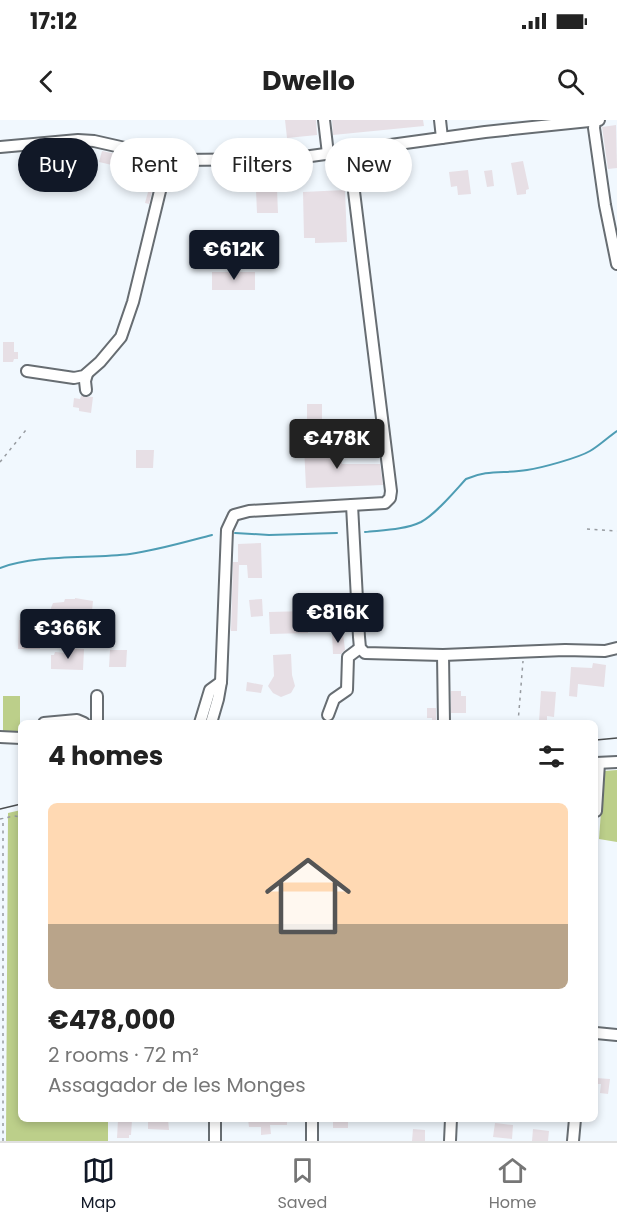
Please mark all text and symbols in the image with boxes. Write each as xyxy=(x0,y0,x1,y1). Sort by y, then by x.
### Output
text: 17:12 xyxy=(30,6,77,37)
text: Dwello xyxy=(262,62,355,99)
icon: back xyxy=(30,65,63,98)
icon: search xyxy=(554,65,587,98)
chip: Buy xyxy=(18,138,98,192)
chip: Rent xyxy=(110,138,199,192)
chip: Filters xyxy=(211,138,313,192)
chip: New xyxy=(325,138,412,192)
pin: €612K xyxy=(192,230,276,281)
text: €612K xyxy=(203,235,265,263)
pin: €478K xyxy=(295,419,379,470)
text: €478K xyxy=(303,424,371,452)
pin: €816K xyxy=(296,593,380,644)
text: €816K xyxy=(306,598,370,626)
pin: €366K xyxy=(26,609,110,660)
text: €366K xyxy=(34,614,102,642)
text: 4 homes xyxy=(48,738,163,774)
icon: filters xyxy=(535,740,568,773)
icon: home xyxy=(254,842,362,950)
text: €478,000 xyxy=(48,1002,175,1038)
text: 2 rooms · 72 m² xyxy=(48,1041,199,1069)
text: Assagador de les Monges xyxy=(48,1071,306,1099)
tab: Map xyxy=(81,1154,116,1215)
tab: Saved xyxy=(277,1154,327,1215)
tab: Home xyxy=(489,1154,536,1215)

